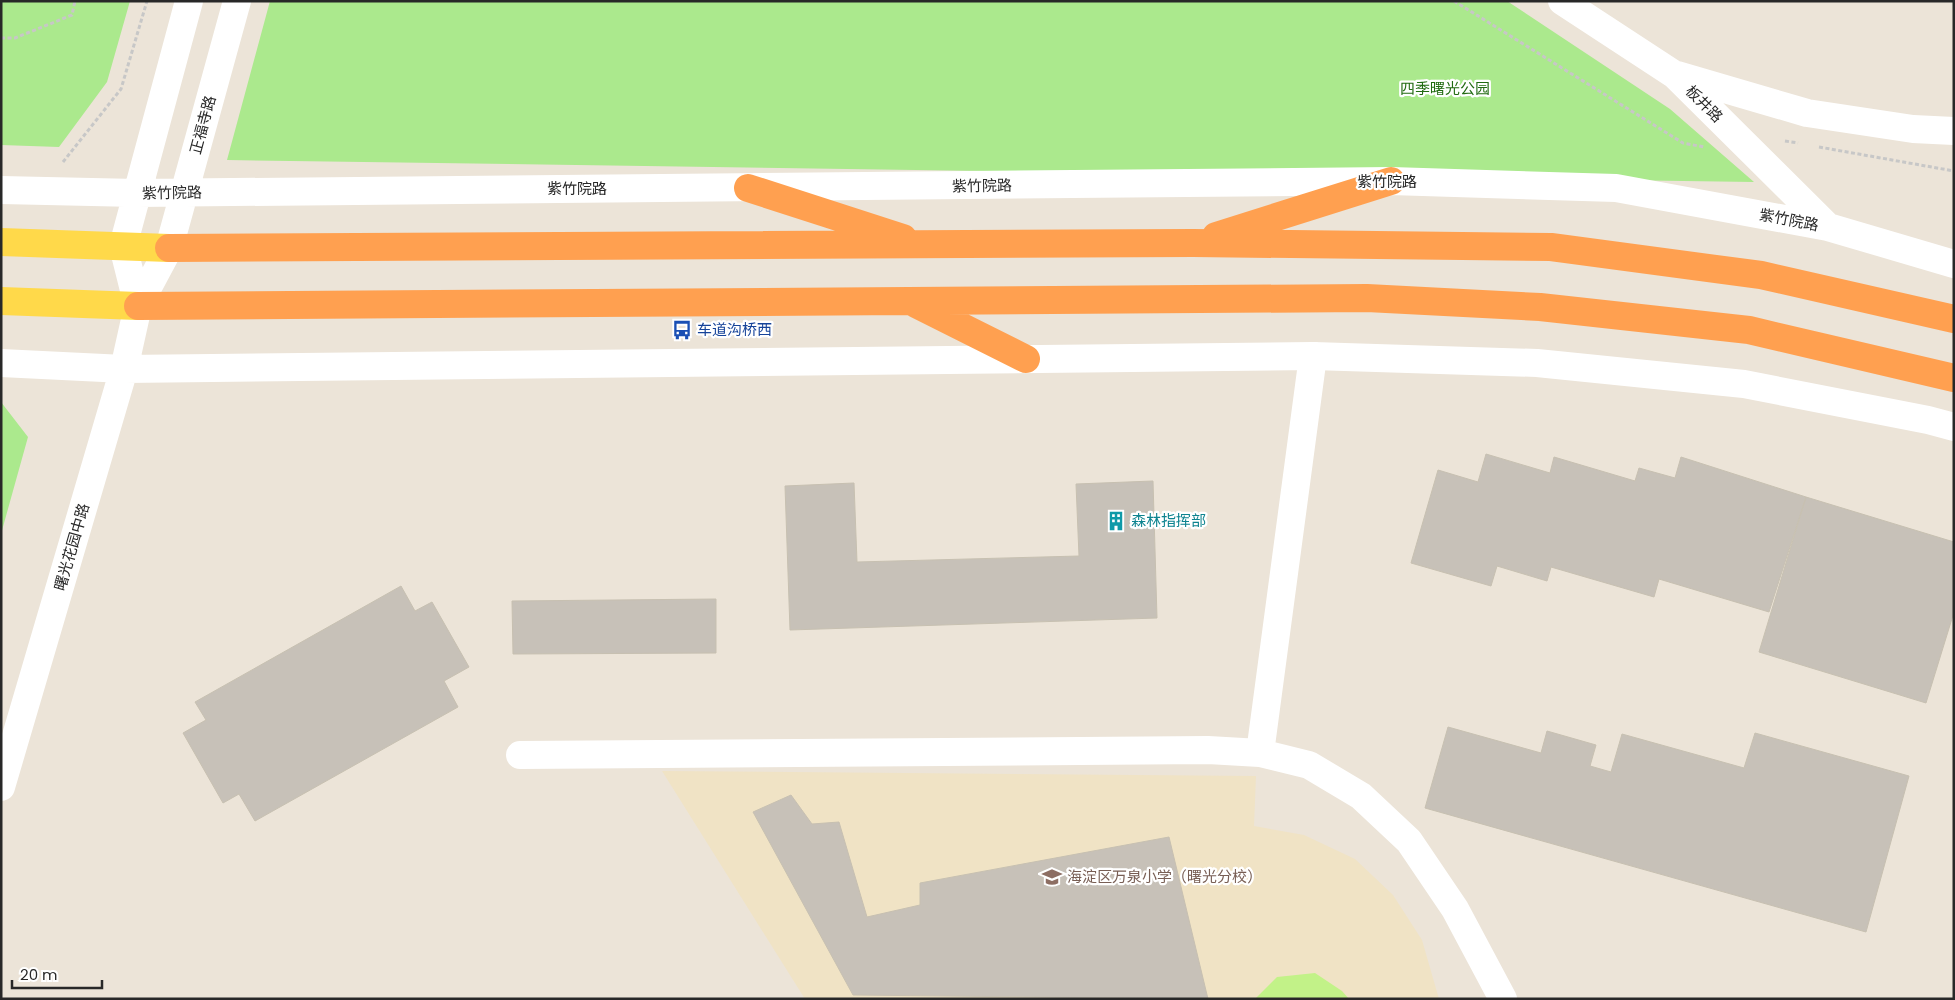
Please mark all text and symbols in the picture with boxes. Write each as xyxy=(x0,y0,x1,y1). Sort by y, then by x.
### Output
park label: 四季曙光公园 xyxy=(1400,78,1490,99)
street label: 板井路 xyxy=(1681,80,1728,127)
street label: 正福寺路 xyxy=(185,93,220,157)
street label: 紫竹院路 xyxy=(1357,171,1417,192)
street label: 紫竹院路 xyxy=(952,174,1012,197)
street label: 紫竹院路 xyxy=(547,178,607,199)
street label: 紫竹院路 xyxy=(142,181,202,204)
street label: 紫竹院路 xyxy=(1758,203,1821,236)
bus stop icon: 车道沟桥西 xyxy=(671,319,693,341)
place label: 车道沟桥西 xyxy=(697,319,772,340)
street label: 曙光花园中路 xyxy=(49,501,94,593)
building icon: 森林指挥部 xyxy=(1105,510,1127,532)
place label: 森林指挥部 xyxy=(1131,510,1206,531)
school or university icon: 海淀区万泉小学（曙光分校） xyxy=(1041,866,1063,888)
place label: 海淀区万泉小学（曙光分校） xyxy=(1067,866,1262,887)
scale bar xyxy=(12,958,102,990)
text: 20 m xyxy=(20,964,58,985)

